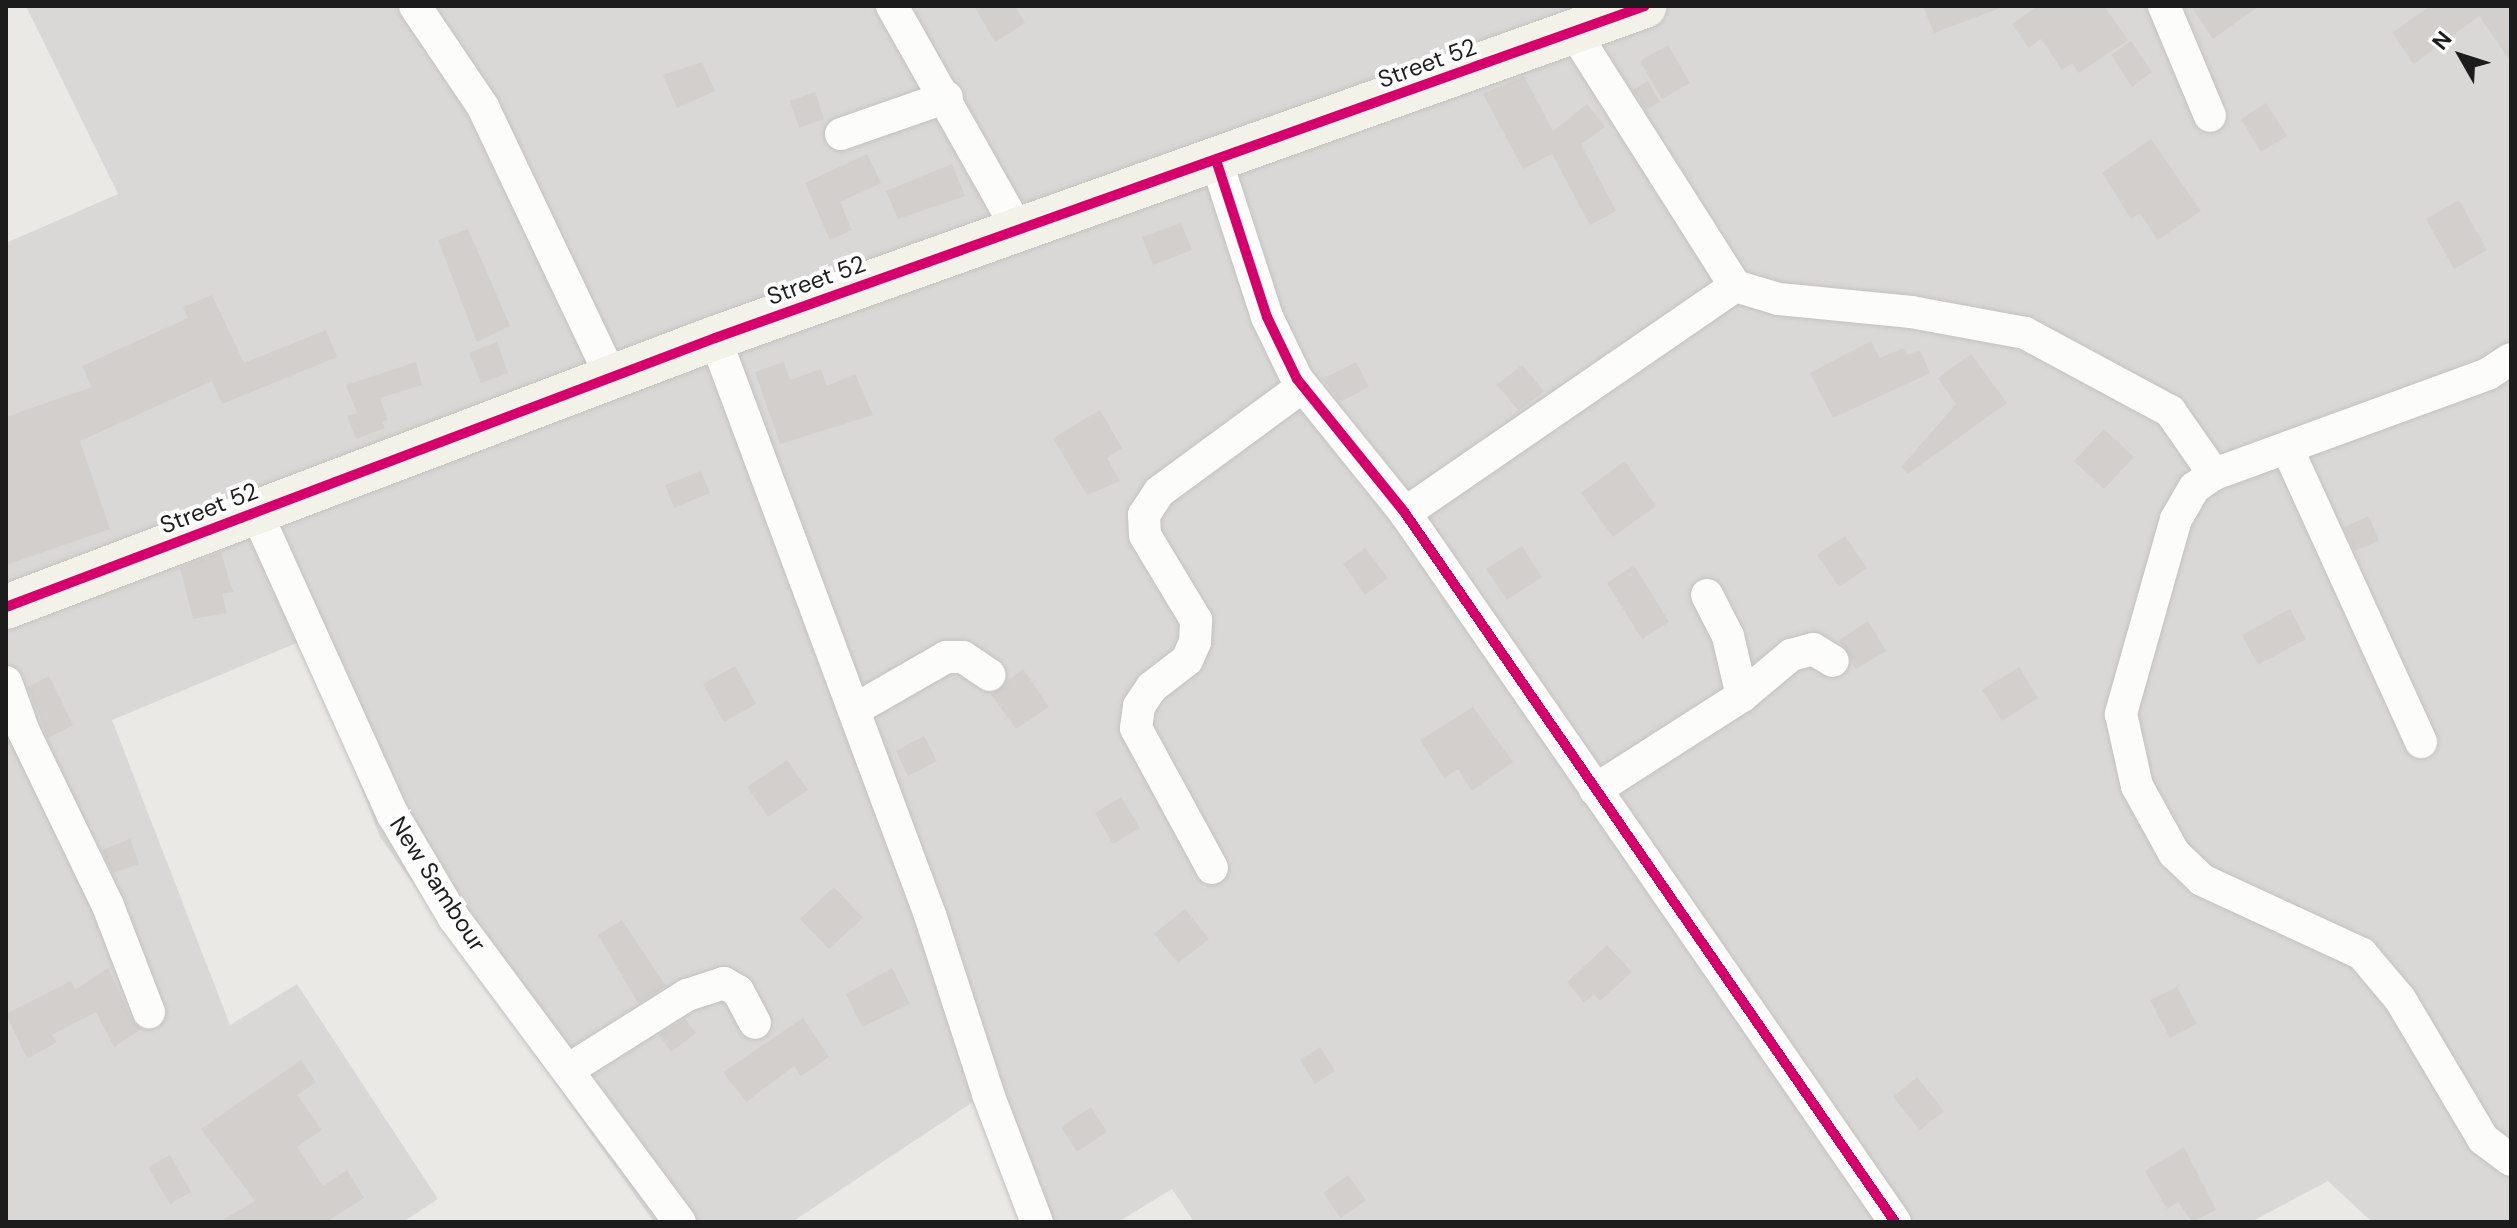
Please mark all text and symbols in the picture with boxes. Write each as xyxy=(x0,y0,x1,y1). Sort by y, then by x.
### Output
north arrow xyxy=(2421,16,2501,96)
text: N xyxy=(2426,25,2458,56)
street label: Street 52 xyxy=(1374,32,1480,94)
street label: Street 52 xyxy=(763,249,869,311)
street label: Street 52 xyxy=(156,476,262,540)
street label: New Sambour xyxy=(384,811,492,957)

